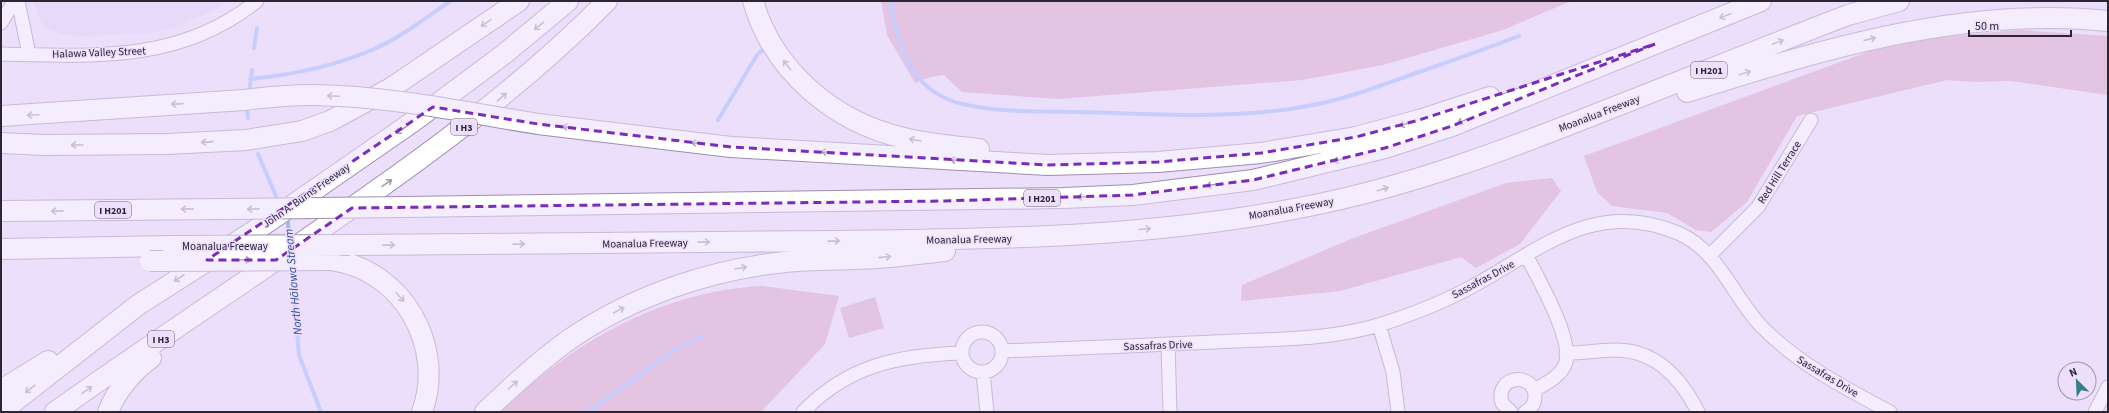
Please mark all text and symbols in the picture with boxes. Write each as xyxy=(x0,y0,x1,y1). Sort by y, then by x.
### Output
one-way arrow xyxy=(1720,12,1732,20)
scale bar xyxy=(1969,12,2071,38)
text: 50 m xyxy=(1975,18,1999,35)
one-way arrow xyxy=(481,19,492,27)
one-way arrow xyxy=(533,22,544,31)
one-way arrow xyxy=(1863,35,1876,43)
one-way arrow xyxy=(1772,38,1784,46)
street label: Halawa Valley Street xyxy=(52,43,146,62)
one-way arrow xyxy=(782,60,791,71)
road number: I H201 xyxy=(1691,62,1727,78)
one-way arrow xyxy=(1738,69,1751,76)
street label: Moanalua Freeway xyxy=(1556,91,1642,136)
one-way arrow xyxy=(327,92,340,100)
one-way arrow xyxy=(497,92,507,101)
one-way arrow xyxy=(171,101,184,108)
one-way arrow xyxy=(27,111,40,118)
one-way arrow xyxy=(1458,118,1470,126)
road number: I H3 xyxy=(451,119,477,135)
one-way arrow xyxy=(1399,121,1412,128)
one-way arrow xyxy=(562,123,575,131)
one-way arrow xyxy=(396,126,407,134)
one-way arrow xyxy=(909,136,922,144)
street label: Red Hill Terrace xyxy=(1754,138,1805,207)
one-way arrow xyxy=(201,139,214,146)
one-way arrow xyxy=(691,139,704,147)
one-way arrow xyxy=(71,141,84,149)
one-way arrow xyxy=(821,149,834,156)
one-way arrow xyxy=(950,156,963,163)
one-way arrow xyxy=(1333,157,1346,164)
street label: John A. Burns Freeway xyxy=(259,159,353,231)
one-way arrow xyxy=(381,179,392,187)
one-way arrow xyxy=(1206,182,1219,189)
one-way arrow xyxy=(1376,185,1389,192)
road number: I H201 xyxy=(1024,190,1060,206)
one-way arrow xyxy=(1077,193,1090,201)
street label: Moanalua Freeway xyxy=(1248,194,1335,223)
road number: I H201 xyxy=(95,202,131,218)
one-way arrow xyxy=(247,205,260,213)
one-way arrow xyxy=(181,206,194,213)
one-way arrow xyxy=(51,207,64,215)
one-way arrow xyxy=(1138,225,1151,233)
water label: North Hālawa Stream xyxy=(280,228,307,336)
street label: Moanalua Freeway xyxy=(926,231,1012,248)
street label: Moanalua Freeway xyxy=(602,235,688,252)
one-way arrow xyxy=(827,237,840,245)
one-way arrow xyxy=(697,238,710,246)
street label: Moanalua Freeway xyxy=(182,239,268,254)
one-way arrow xyxy=(512,240,525,248)
one-way arrow xyxy=(382,241,395,249)
one-way arrow xyxy=(878,254,891,261)
one-way arrow xyxy=(238,256,251,264)
street label: Sassafras Drive xyxy=(1449,256,1518,302)
one-way arrow xyxy=(735,264,748,272)
one-way arrow xyxy=(174,274,185,282)
one-way arrow xyxy=(396,292,405,303)
one-way arrow xyxy=(613,306,625,313)
road number: I H3 xyxy=(148,331,174,347)
street label: Sassafras Drive xyxy=(1123,337,1193,354)
street label: Sassafras Drive xyxy=(1794,352,1862,401)
north arrow xyxy=(2057,361,2097,401)
text: N xyxy=(2067,364,2080,381)
one-way arrow xyxy=(508,381,518,390)
one-way arrow xyxy=(25,385,36,394)
one-way arrow xyxy=(81,386,92,394)

